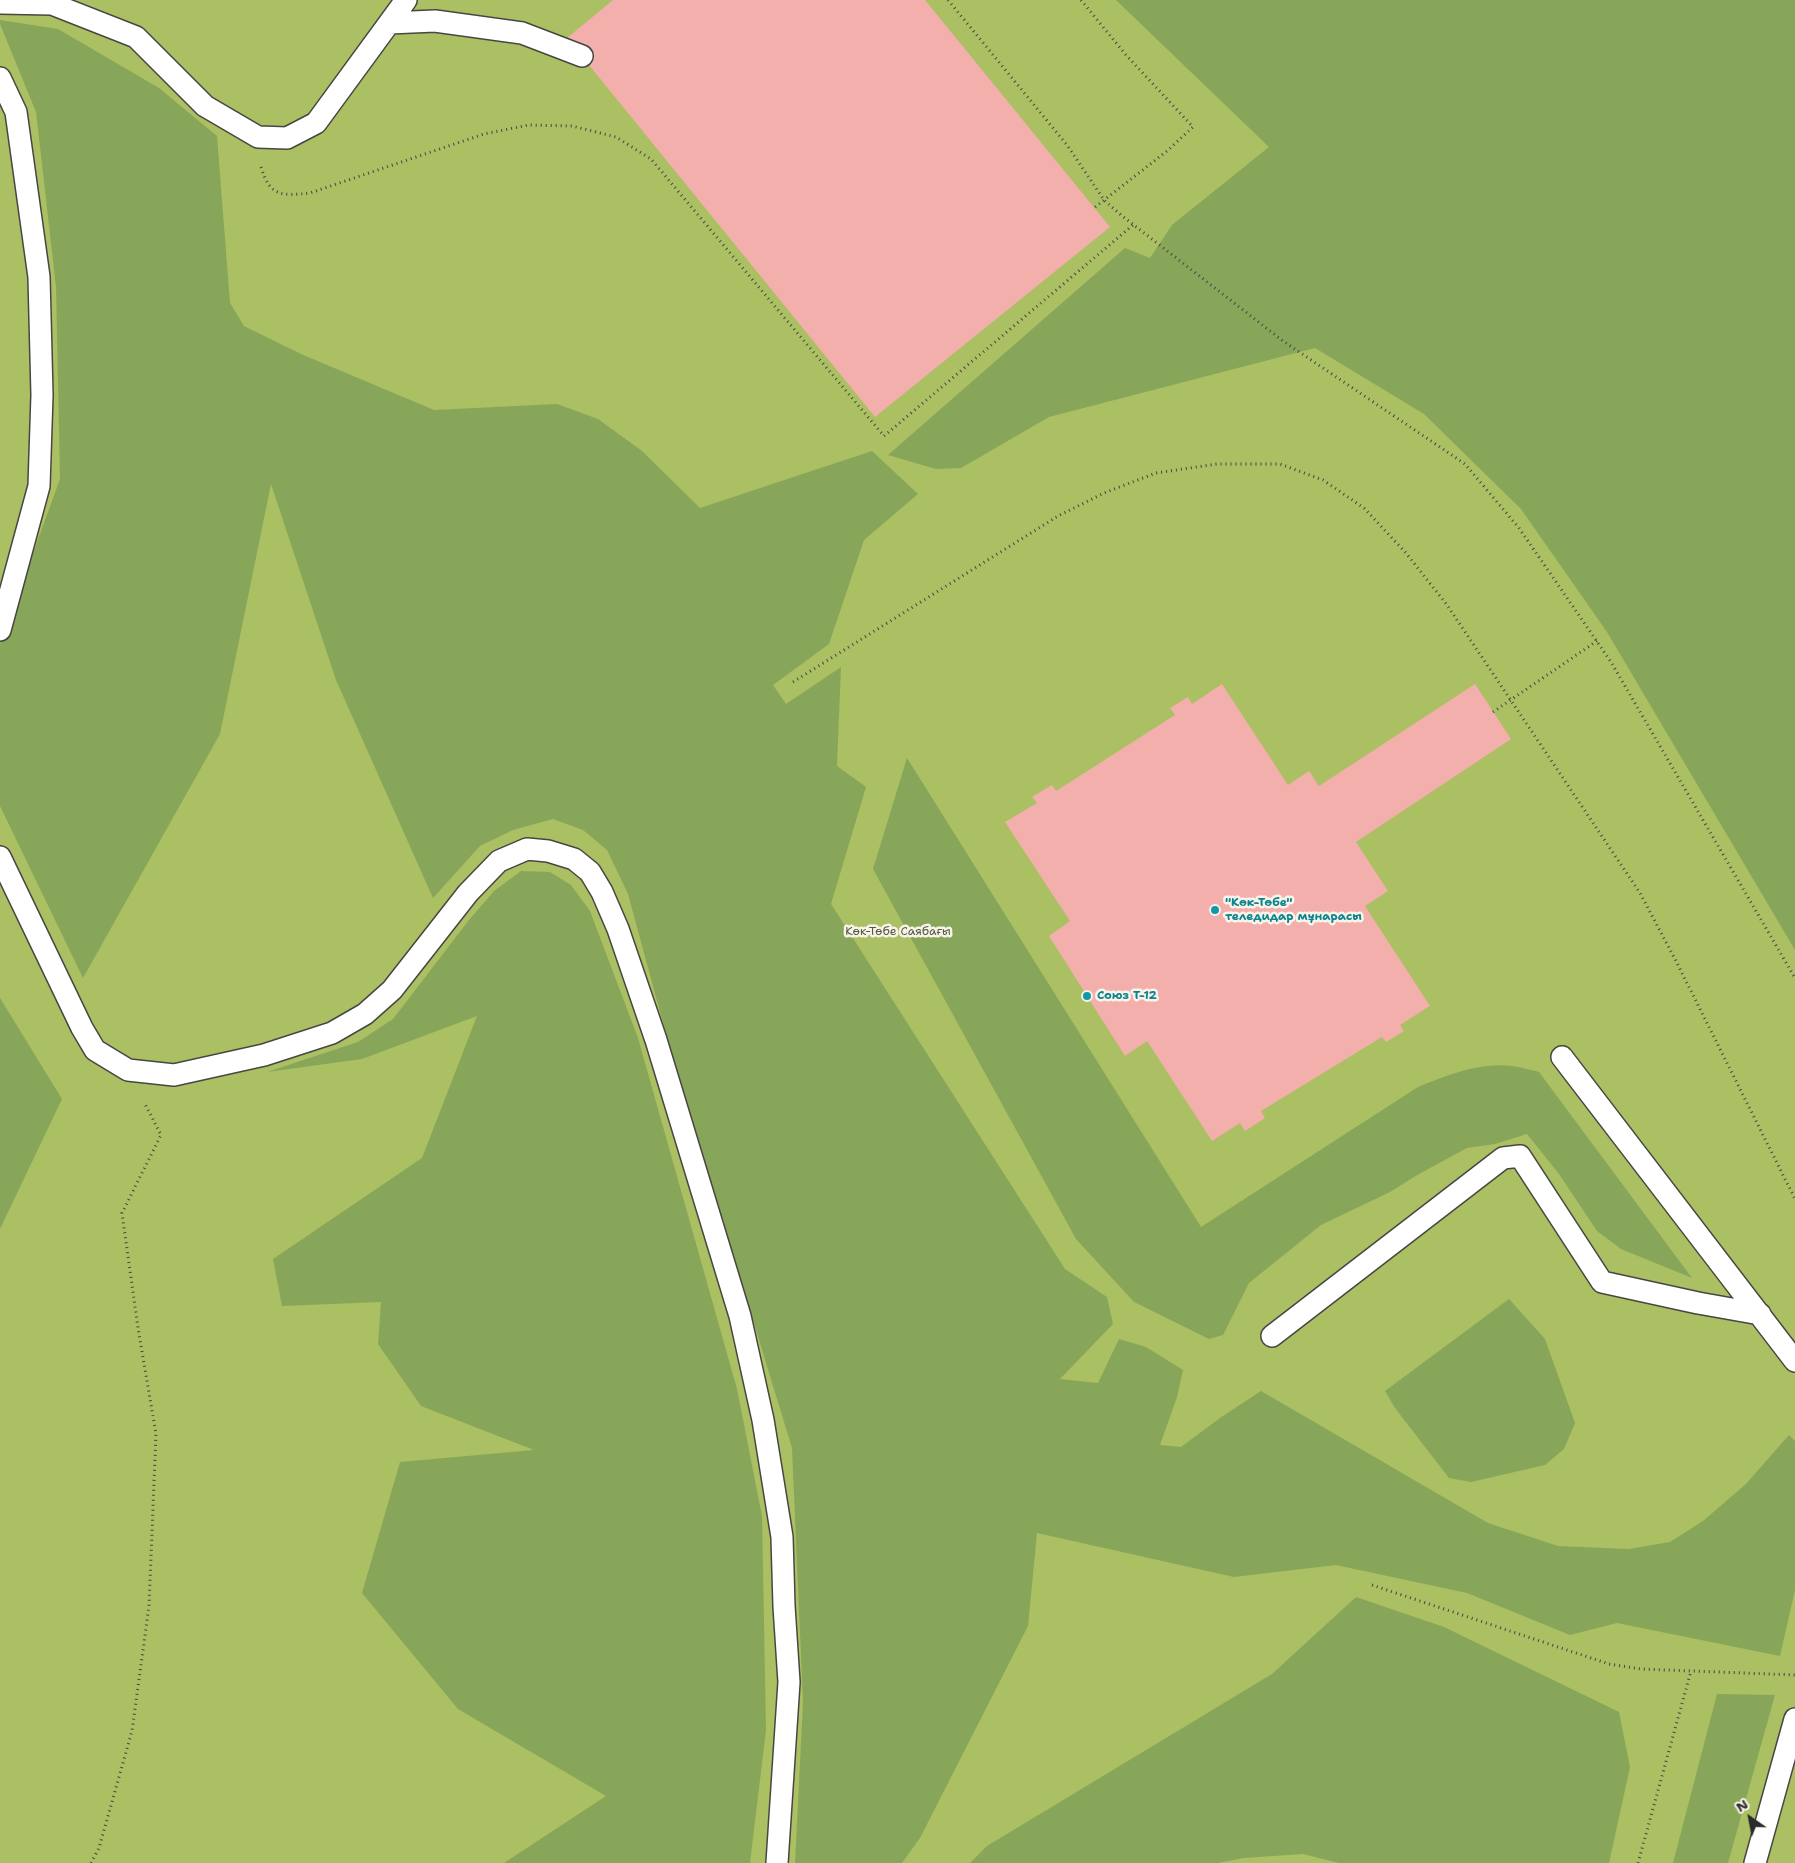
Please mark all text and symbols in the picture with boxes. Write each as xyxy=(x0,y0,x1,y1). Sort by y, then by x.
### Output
place label: "Көк-Төбе" теледидар мұнарасы xyxy=(1225,896,1362,924)
marker: "Көк-Төбе" теледидар мұнарасы xyxy=(1209,904,1221,916)
park label: Көк-Төбе Саябағы xyxy=(845,925,951,939)
place label: Союз Т-12 xyxy=(1097,989,1157,1003)
marker: Союз Т-12 xyxy=(1081,990,1093,1002)
north arrow xyxy=(1725,1793,1775,1843)
text: N xyxy=(1732,1795,1751,1816)

